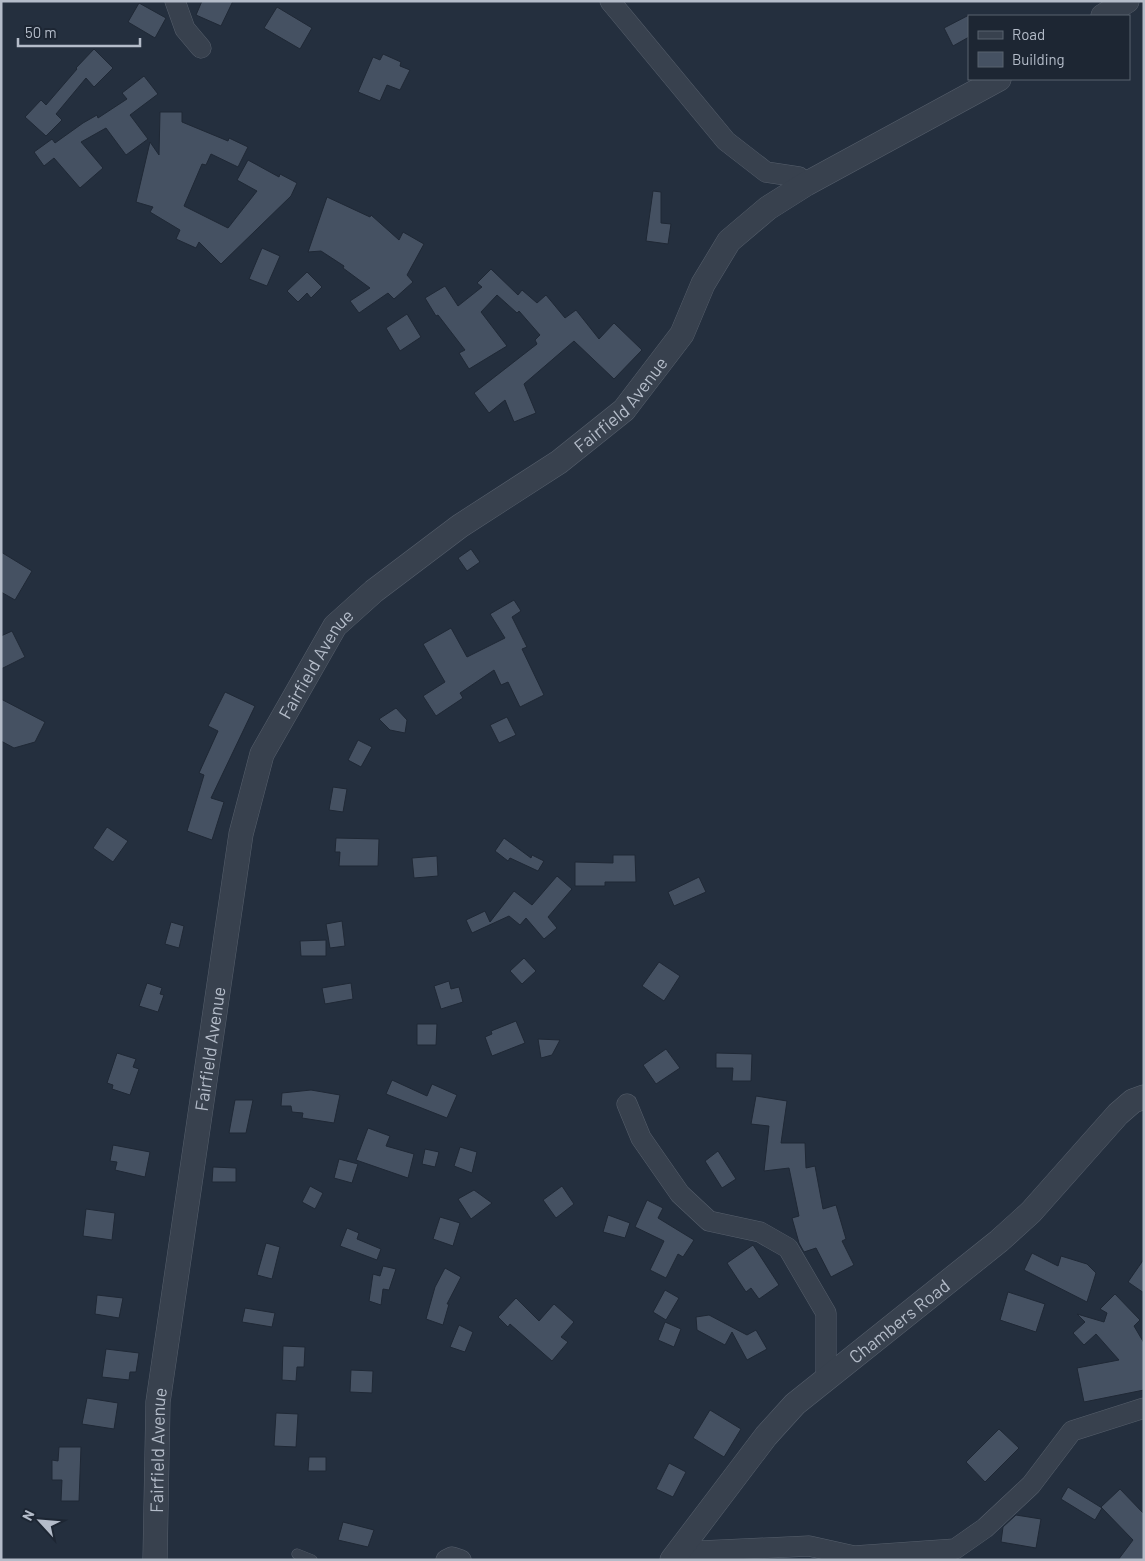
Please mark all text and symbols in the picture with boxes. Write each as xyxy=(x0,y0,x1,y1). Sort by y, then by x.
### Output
scale bar xyxy=(18,15,140,47)
legend xyxy=(968,15,1130,80)
text: 50 m xyxy=(25,23,57,41)
text: Road xyxy=(1012,25,1045,43)
text: Building xyxy=(1012,50,1065,68)
street label: Fairfield Avenue xyxy=(569,352,672,457)
street label: Fairfield Avenue xyxy=(273,604,358,723)
street label: Fairfield Avenue xyxy=(190,985,230,1112)
street label: Chambers Road xyxy=(844,1274,954,1368)
street label: Fairfield Avenue xyxy=(145,1386,171,1513)
north arrow xyxy=(15,1496,65,1546)
text: N xyxy=(18,1507,38,1523)

